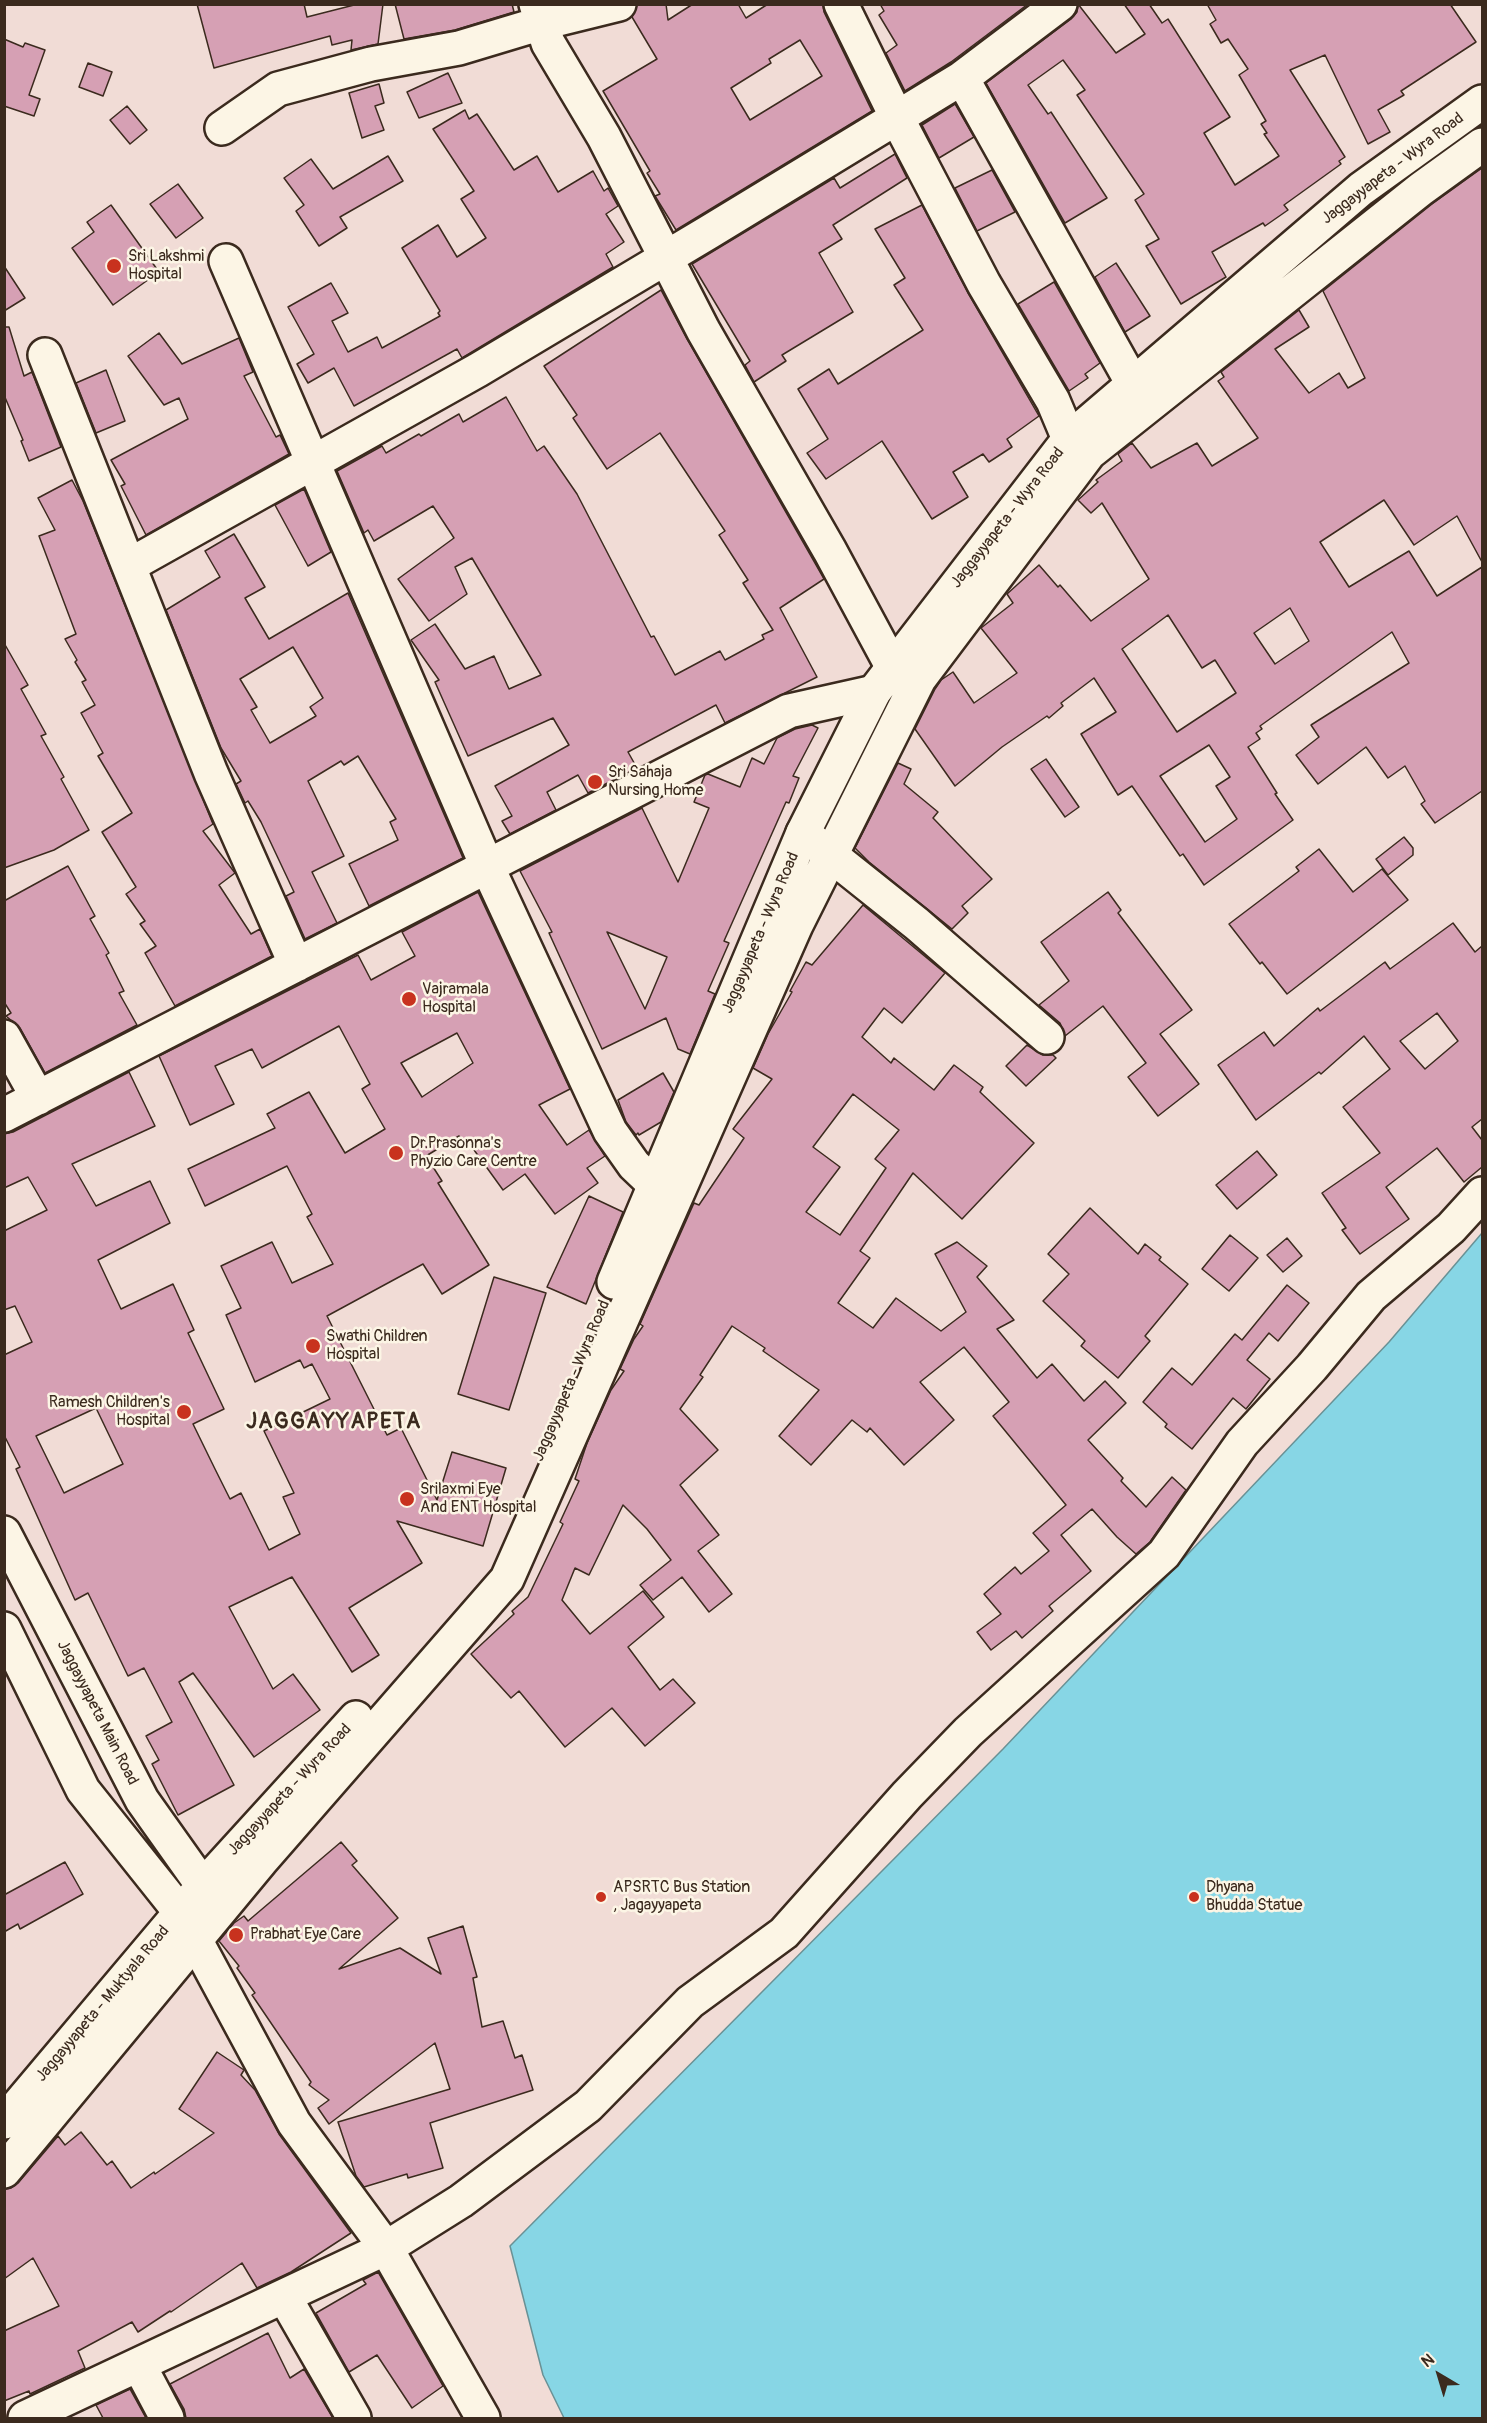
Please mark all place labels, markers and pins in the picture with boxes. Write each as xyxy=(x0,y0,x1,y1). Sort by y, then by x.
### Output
place label: Sri Lakshmi Hospital xyxy=(128,247,204,285)
marker: Sri Lakshmi Hospital xyxy=(105,257,123,275)
place label: Sri Sahaja Nursing Home xyxy=(608,763,703,801)
marker: Sri Sahaja Nursing Home xyxy=(586,773,604,791)
place label: Vajramala Hospital xyxy=(422,980,489,1018)
marker: Vajramala Hospital xyxy=(400,990,418,1008)
place label: Dr.Prasonna's Phyzio Care Centre xyxy=(410,1134,537,1172)
marker: Dr.Prasonna's Phyzio Care Centre xyxy=(387,1144,405,1162)
place label: Swathi Children Hospital xyxy=(326,1327,428,1365)
marker: Swathi Children Hospital xyxy=(304,1337,322,1355)
place label: Ramesh Children's Hospital xyxy=(49,1393,170,1431)
marker: Ramesh Children's Hospital xyxy=(175,1403,193,1421)
place label: Srilaxmi Eye And ENT Hospital xyxy=(420,1480,537,1518)
marker: Srilaxmi Eye And ENT Hospital xyxy=(398,1490,416,1508)
place label: APSRTC Bus Station , Jagayyapeta xyxy=(613,1878,750,1916)
place label: Dhyana Bhudda Statue xyxy=(1206,1878,1302,1916)
marker: APSRTC Bus Station , Jagayyapeta xyxy=(594,1890,608,1904)
marker: Dhyana Bhudda Statue xyxy=(1187,1890,1201,1904)
place label: Prabhat Eye Care xyxy=(250,1925,361,1945)
marker: Prabhat Eye Care xyxy=(227,1926,245,1944)

